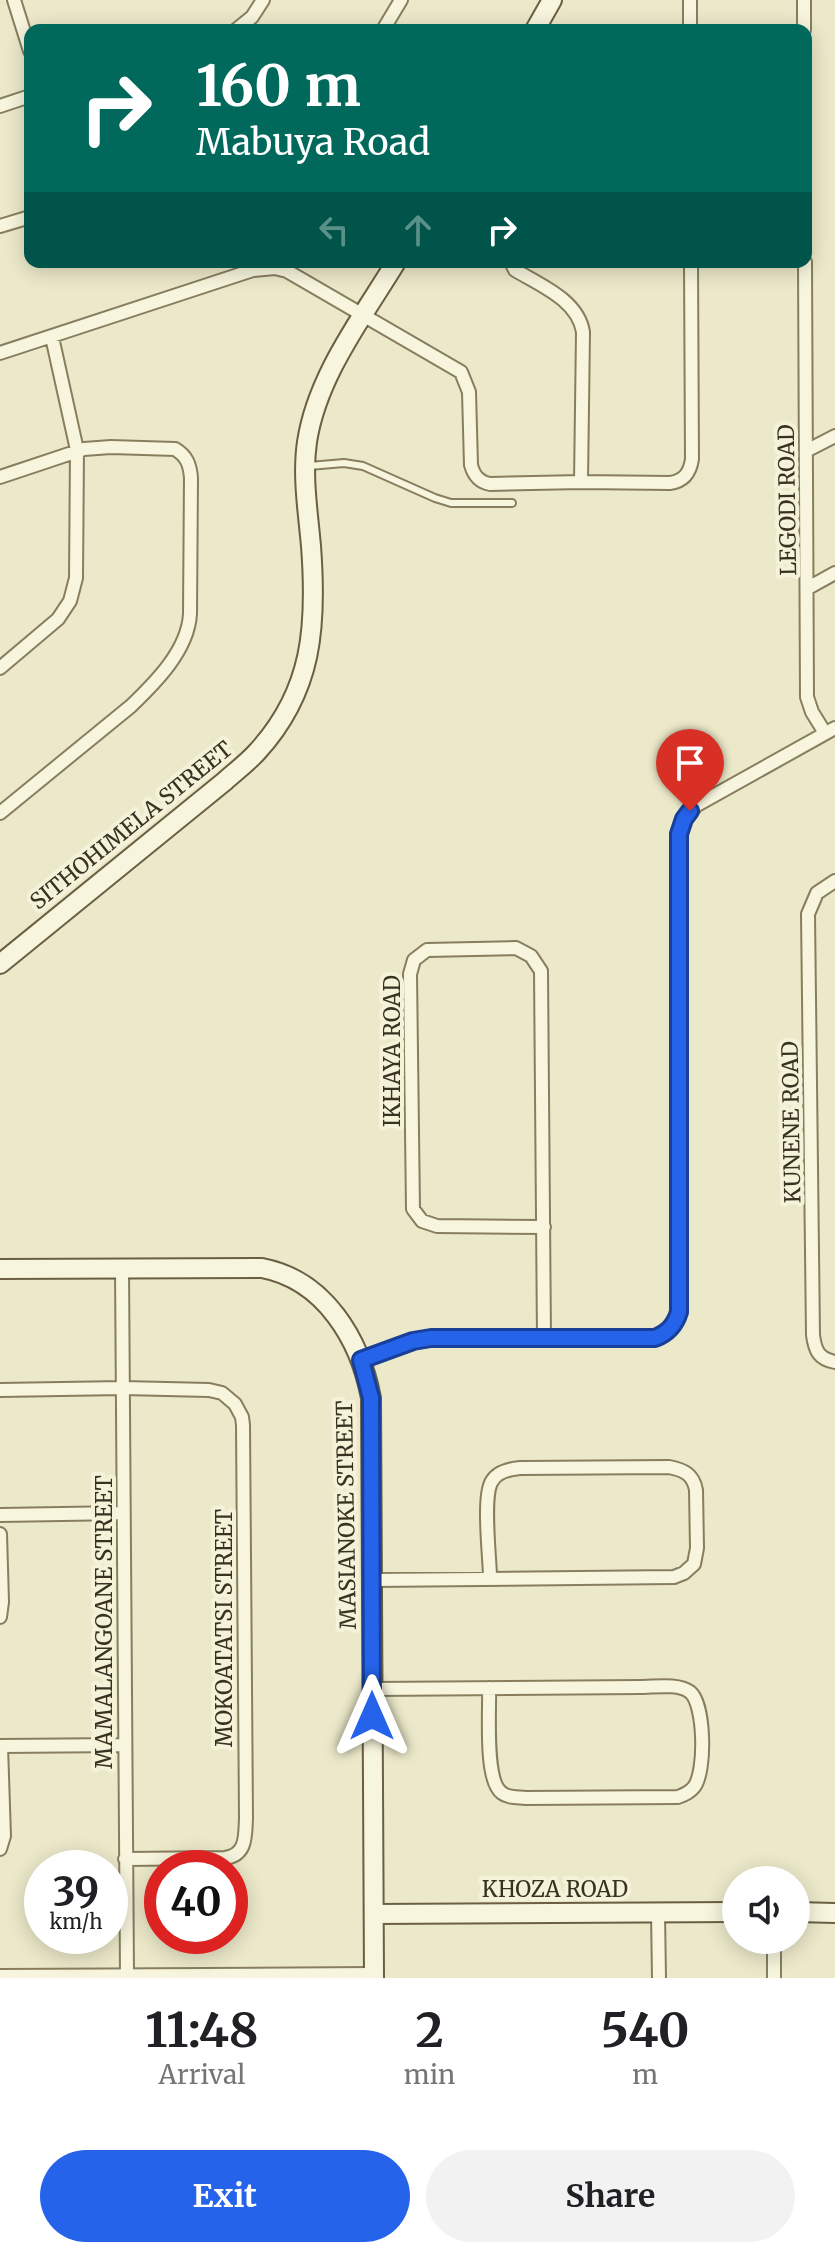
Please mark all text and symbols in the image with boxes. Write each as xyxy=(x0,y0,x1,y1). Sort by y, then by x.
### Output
text: 160 m xyxy=(196,51,361,121)
icon: right xyxy=(64,56,168,160)
text: Mabuya Road xyxy=(196,120,430,165)
icon: left xyxy=(312,208,356,252)
icon: ahead xyxy=(396,208,440,252)
icon: right xyxy=(480,208,524,252)
street label: LEGODI ROAD xyxy=(772,424,802,576)
pin xyxy=(656,729,724,811)
street label: SITHOHIMELA STREET xyxy=(24,735,238,915)
icon: arrive xyxy=(668,741,712,785)
street label: IKHAYA ROAD xyxy=(378,975,406,1127)
street label: KUNENE ROAD xyxy=(776,1041,806,1203)
street label: MASIANOKE STREET xyxy=(330,1400,362,1630)
street label: MAMALANGOANE STREET xyxy=(90,1475,118,1769)
street label: MOKOATATSI STREET xyxy=(210,1509,238,1747)
position arrow xyxy=(330,1674,414,1758)
speed limit sign: 40 xyxy=(144,1850,248,1954)
map controls xyxy=(722,1866,810,1954)
button: sound xyxy=(722,1866,810,1954)
text: 39 xyxy=(53,1867,99,1917)
street label: KHOZA ROAD xyxy=(482,1875,628,1903)
text: km/h xyxy=(50,1909,102,1934)
text: 11:48 xyxy=(145,2000,259,2060)
text: 2 xyxy=(415,2000,444,2060)
text: 540 xyxy=(601,2000,690,2060)
text: Arrival xyxy=(159,2058,245,2091)
text: min xyxy=(404,2058,455,2091)
text: m xyxy=(632,2058,658,2091)
button: Exit xyxy=(40,2150,410,2242)
button: Share xyxy=(426,2150,795,2242)

